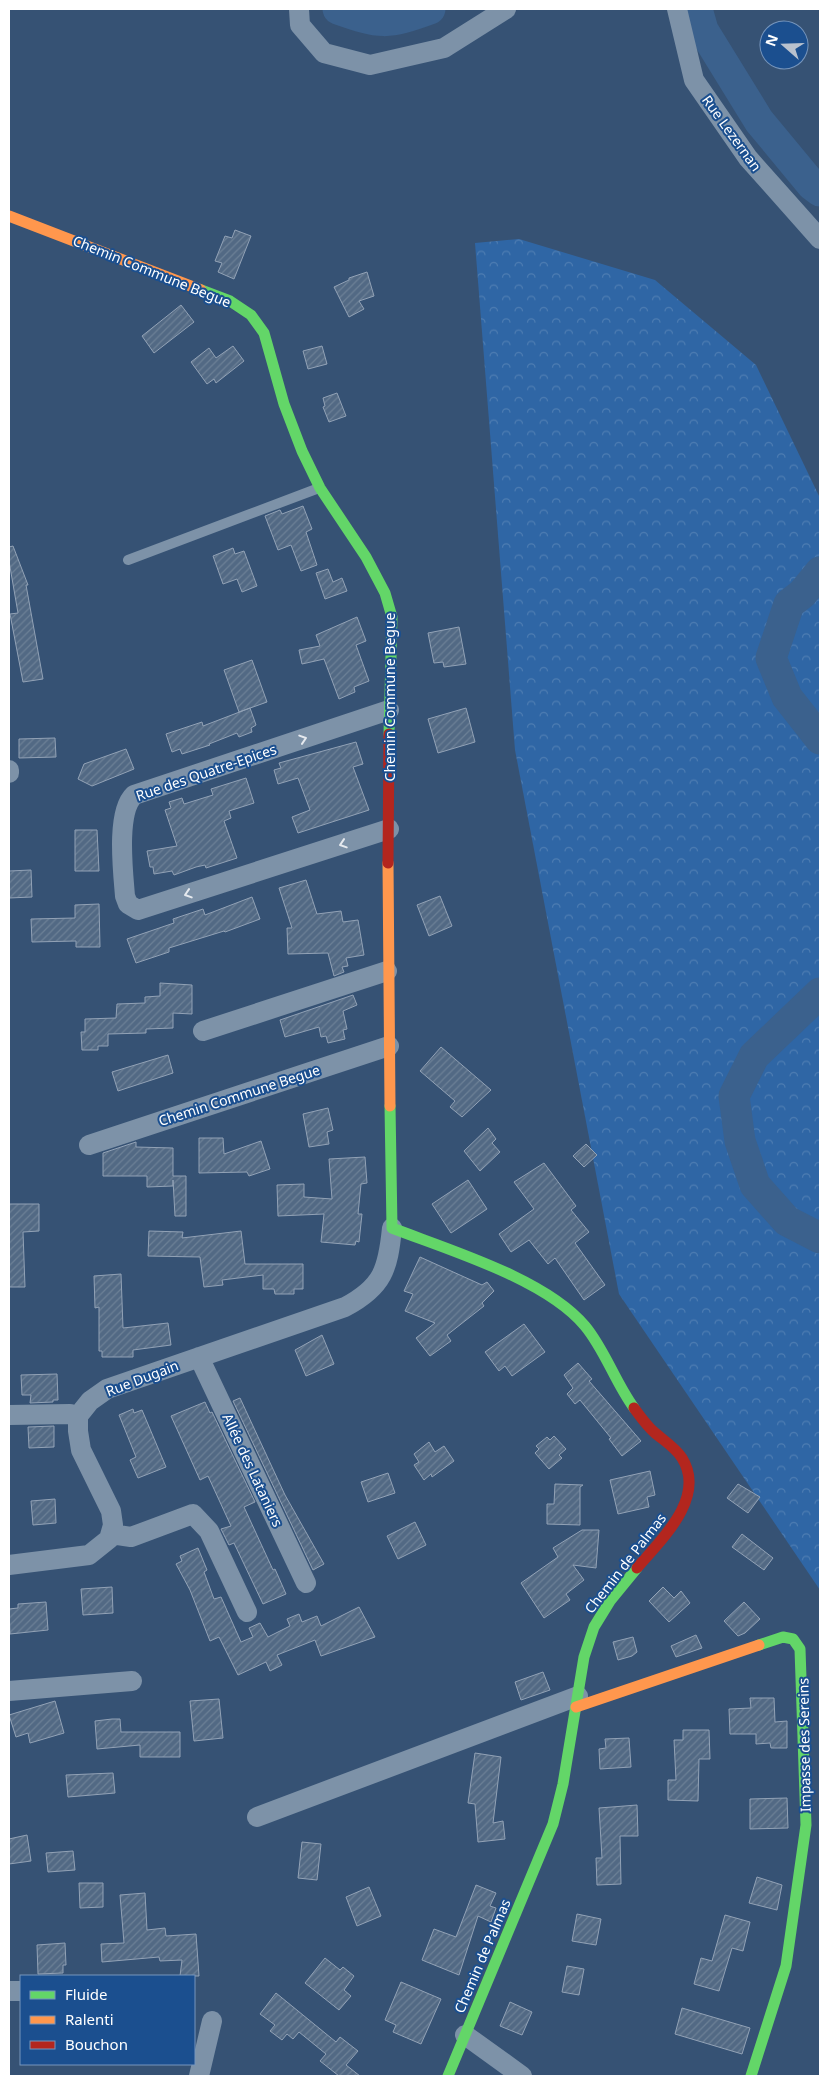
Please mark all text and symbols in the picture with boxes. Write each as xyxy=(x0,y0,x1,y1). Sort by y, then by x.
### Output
north arrow xyxy=(759,20,809,70)
text: N xyxy=(760,32,782,49)
street label: Rue Lezernan xyxy=(698,91,766,175)
street label: Chemin Commune Begue xyxy=(70,231,234,311)
street label: Chemin Commune Begue xyxy=(380,612,399,781)
one-way arrow xyxy=(298,735,306,745)
street label: Rue des Quatre-Epices xyxy=(133,739,279,805)
one-way arrow xyxy=(339,838,348,848)
one-way arrow xyxy=(184,888,193,898)
street label: Chemin Commune Begue xyxy=(156,1060,322,1130)
street label: Rue Dugain xyxy=(103,1355,181,1401)
street label: Allée des Lataniers xyxy=(218,1410,288,1530)
street label: Chemin de Palmas xyxy=(580,1509,670,1617)
street label: Impasse des Sereins xyxy=(793,1678,815,1812)
street label: Chemin de Palmas xyxy=(449,1896,515,2016)
legend xyxy=(20,1975,195,2065)
text: Fluide xyxy=(65,1984,107,2004)
text: Ralenti xyxy=(65,2009,114,2029)
text: Bouchon xyxy=(65,2034,128,2054)

